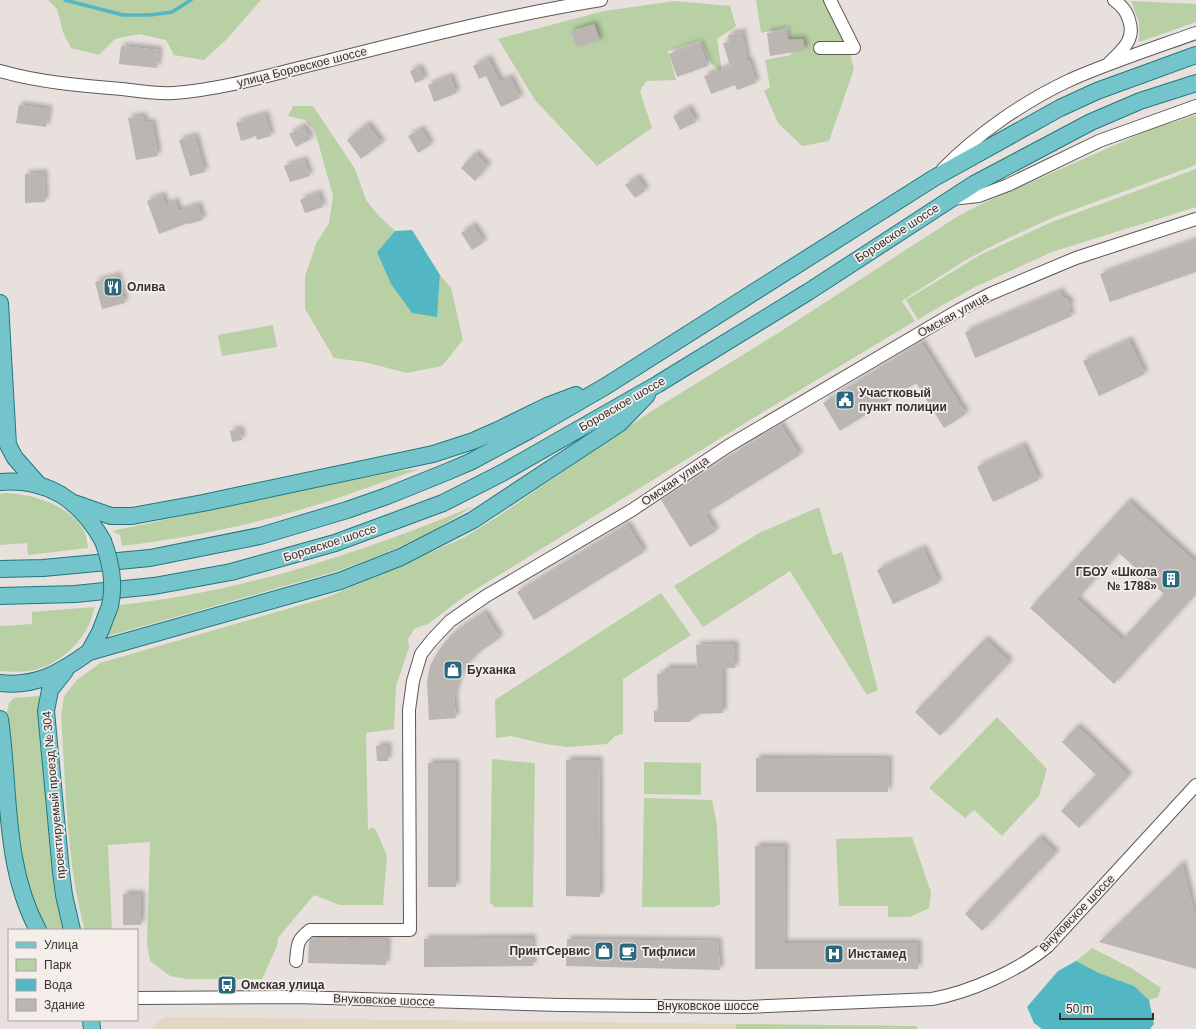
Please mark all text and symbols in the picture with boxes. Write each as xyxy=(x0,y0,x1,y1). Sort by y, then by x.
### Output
street label: улица Боровское шоссе xyxy=(236,44,369,90)
street label: Боровское шоссе xyxy=(852,200,942,265)
restaurant icon: Олива xyxy=(102,276,124,298)
place label: Олива xyxy=(127,280,165,294)
street label: Омская улица xyxy=(915,290,991,340)
street label: Боровское шоссе xyxy=(576,373,668,434)
place label: Участковый пункт полиции xyxy=(859,386,947,414)
public building icon: Участковый пункт полиции xyxy=(834,389,856,411)
street label: Омская улица xyxy=(639,453,712,509)
street label: Боровское шоссе xyxy=(282,521,379,565)
place label: ГБОУ «Школа № 1788» xyxy=(1076,565,1157,593)
building icon: ГБОУ «Школа № 1788» xyxy=(1160,568,1182,590)
shop icon: Буханка xyxy=(442,659,464,681)
place label: Буханка xyxy=(467,663,516,677)
street label: проектируемый проезд № 304 xyxy=(40,710,68,879)
street label: Внуковское шоссе xyxy=(1037,871,1118,955)
legend xyxy=(8,929,138,1021)
text: Улица xyxy=(44,938,78,952)
shop icon: ПринтСервис xyxy=(593,940,615,962)
cafe icon: Тифлиси xyxy=(617,941,639,963)
hospital icon: Инстамед xyxy=(823,943,845,965)
place label: ПринтСервис xyxy=(509,944,590,958)
place label: Тифлиси xyxy=(642,945,696,959)
place label: Инстамед xyxy=(848,947,907,961)
text: Парк xyxy=(44,958,72,972)
bus stop icon: Омская улица xyxy=(216,974,238,996)
text: Вода xyxy=(44,978,72,992)
place label: Омская улица xyxy=(241,978,325,992)
street label: Внуковское шоссе xyxy=(333,991,436,1009)
scale bar xyxy=(1060,995,1153,1021)
text: Здание xyxy=(44,998,85,1012)
street label: Внуковское шоссе xyxy=(657,999,759,1013)
text: 50 m xyxy=(1066,1002,1093,1016)

